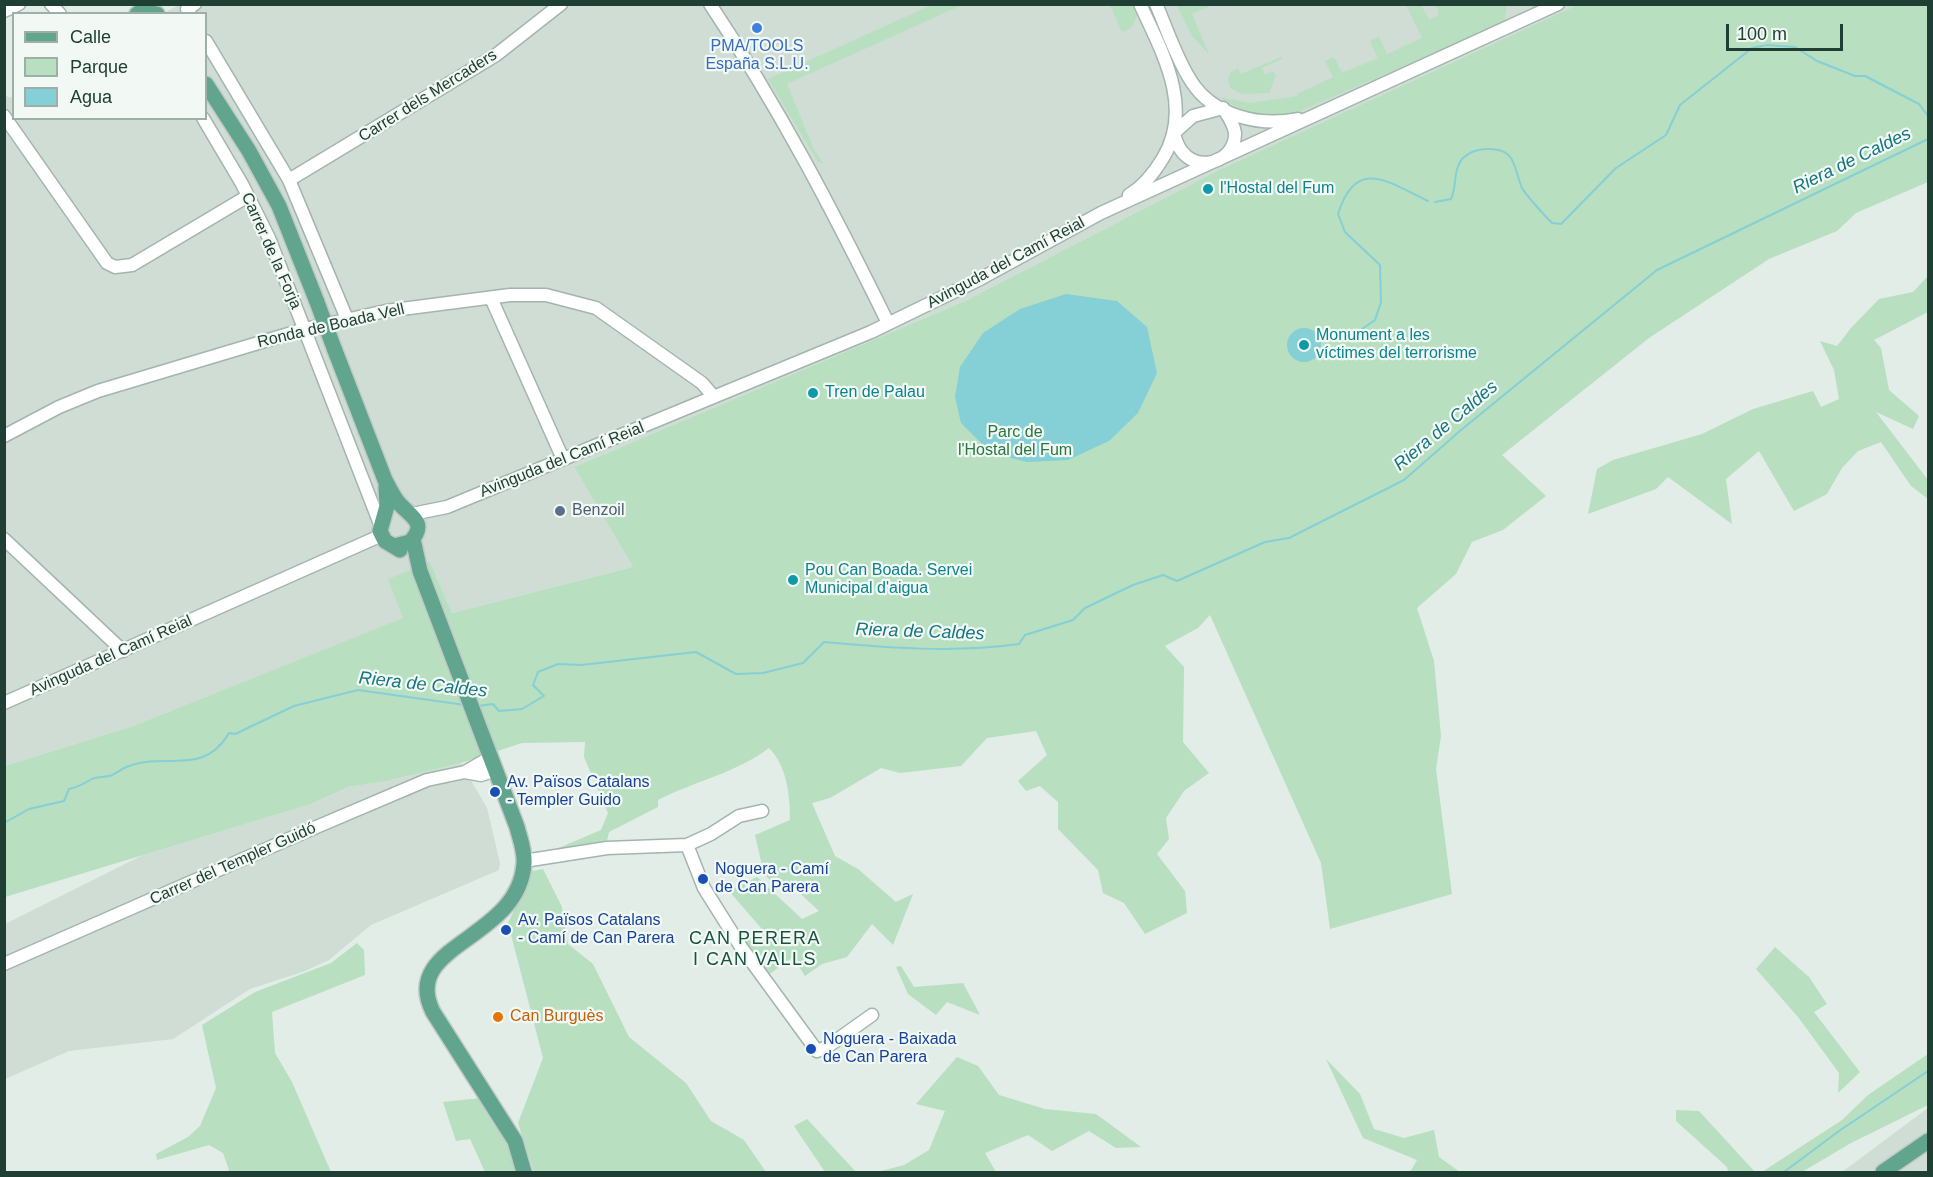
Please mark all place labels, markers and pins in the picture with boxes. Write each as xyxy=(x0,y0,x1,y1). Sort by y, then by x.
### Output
marker: PMA/TOOLS España S.L.U. xyxy=(750,21,764,35)
place label: PMA/TOOLS España S.L.U. xyxy=(705,37,809,75)
place label: l'Hostal del Fum xyxy=(1220,179,1334,199)
marker: l'Hostal del Fum xyxy=(1201,182,1215,196)
place label: Monument a les víctimes del terrorisme xyxy=(1316,326,1477,364)
marker: Monument a les víctimes del terrorisme xyxy=(1297,338,1311,352)
place label: Tren de Palau xyxy=(825,383,925,403)
marker: Tren de Palau xyxy=(806,386,820,400)
place label: Benzoil xyxy=(572,501,624,521)
marker: Benzoil xyxy=(553,504,567,518)
place label: Pou Can Boada. Servei Municipal d'aigua xyxy=(805,561,972,599)
marker: Pou Can Boada. Servei Municipal d'aigua xyxy=(786,573,800,587)
place label: Av. Països Catalans - Templer Guido xyxy=(507,773,650,811)
marker: Av. Països Catalans - Templer Guido xyxy=(488,785,502,799)
place label: Noguera - Camí de Can Parera xyxy=(715,860,829,898)
marker: Noguera - Camí de Can Parera xyxy=(696,872,710,886)
place label: Av. Països Catalans - Camí de Can Parera xyxy=(518,911,675,949)
marker: Av. Països Catalans - Camí de Can Parera xyxy=(499,923,513,937)
place label: Can Burguès xyxy=(510,1007,603,1027)
marker: Can Burguès xyxy=(491,1010,505,1024)
place label: Noguera - Baixada de Can Parera xyxy=(823,1030,956,1068)
marker: Noguera - Baixada de Can Parera xyxy=(804,1042,818,1056)

